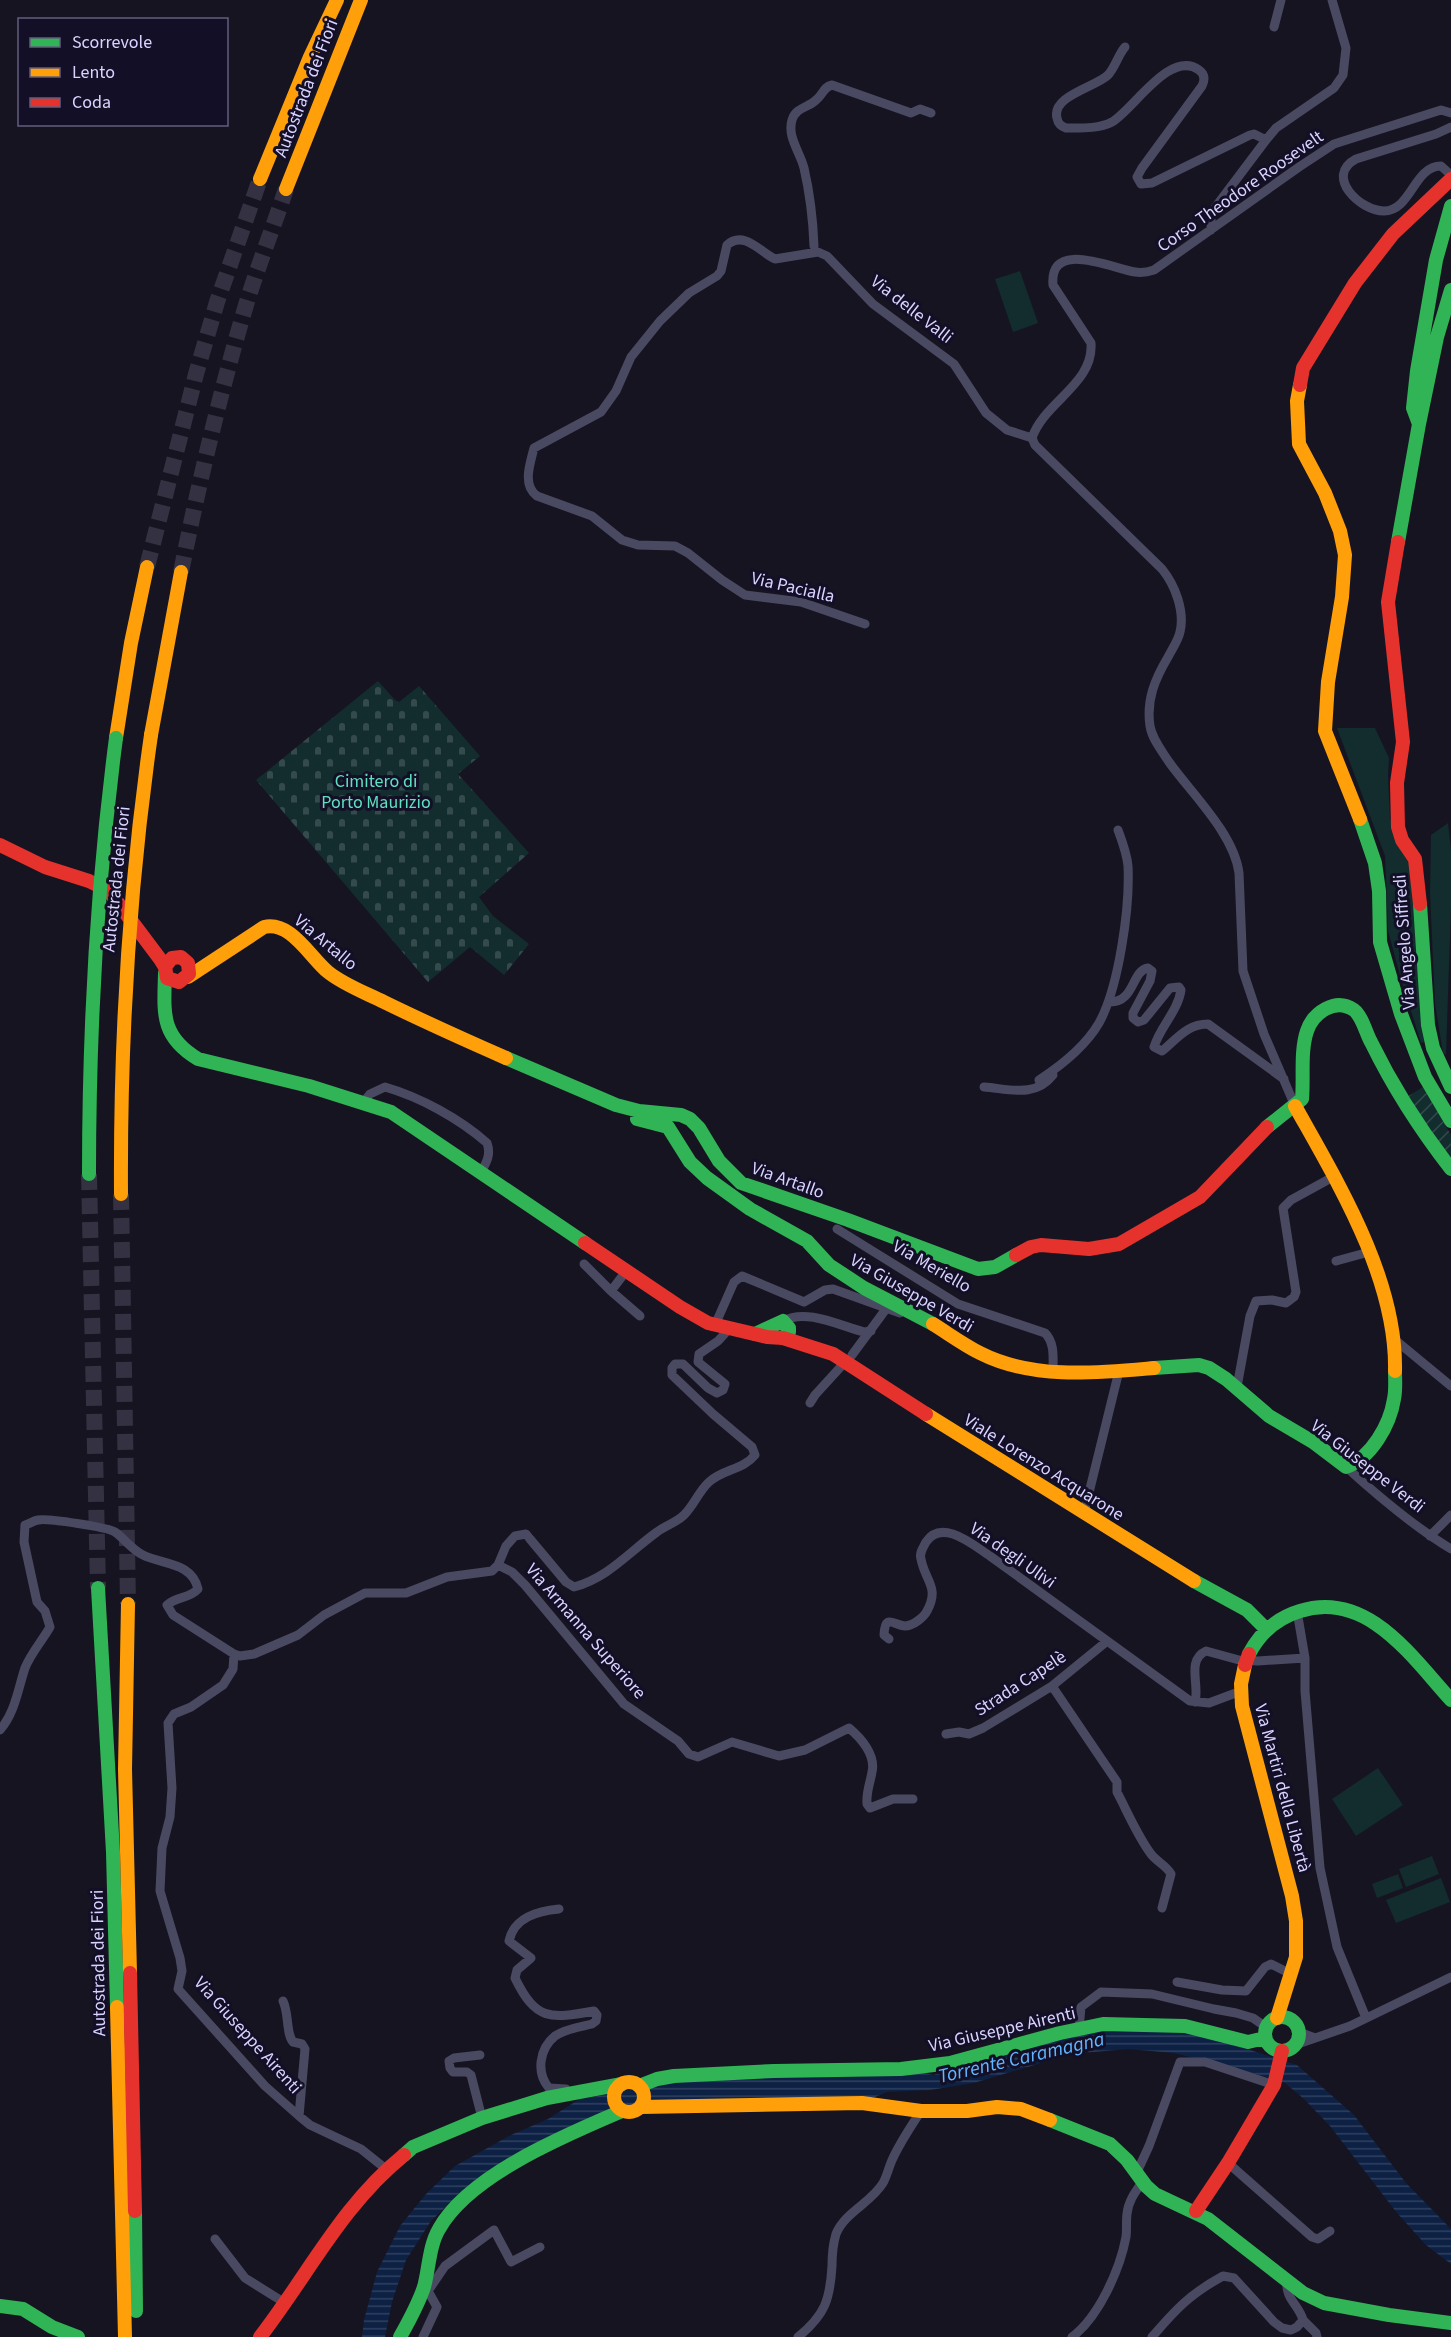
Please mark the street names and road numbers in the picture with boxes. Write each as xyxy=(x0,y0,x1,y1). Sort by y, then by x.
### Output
street label: Autostrada dei Fiori xyxy=(269,15,344,161)
street label: Corso Theodore Roosevelt xyxy=(1152,124,1328,258)
street label: Via delle Valli xyxy=(865,269,958,350)
street label: Via Pacialla xyxy=(749,566,837,609)
street label: Autostrada dei Fiori xyxy=(96,805,137,953)
street label: Via Angelo Siffredi xyxy=(1387,873,1422,1010)
street label: Via Artallo xyxy=(288,908,363,976)
street label: Via Artallo xyxy=(748,1156,828,1205)
street label: Via Meriello xyxy=(888,1234,976,1299)
street label: Via Giuseppe Verdi xyxy=(845,1248,978,1339)
street label: Viale Lorenzo Acquarone xyxy=(959,1408,1129,1527)
street label: Via Giuseppe Verdi xyxy=(1305,1414,1430,1519)
street label: Via degli Ulivi xyxy=(964,1516,1061,1594)
street label: Via Armanna Superiore xyxy=(520,1558,652,1705)
street label: Strada Capelè xyxy=(970,1644,1071,1722)
street label: Via Martiri della Libertà xyxy=(1248,1701,1317,1875)
street label: Autostrada dei Fiori xyxy=(85,1890,112,2036)
street label: Via Giuseppe Airenti xyxy=(188,1971,307,2100)
street label: Via Giuseppe Airenti xyxy=(926,2000,1078,2059)

